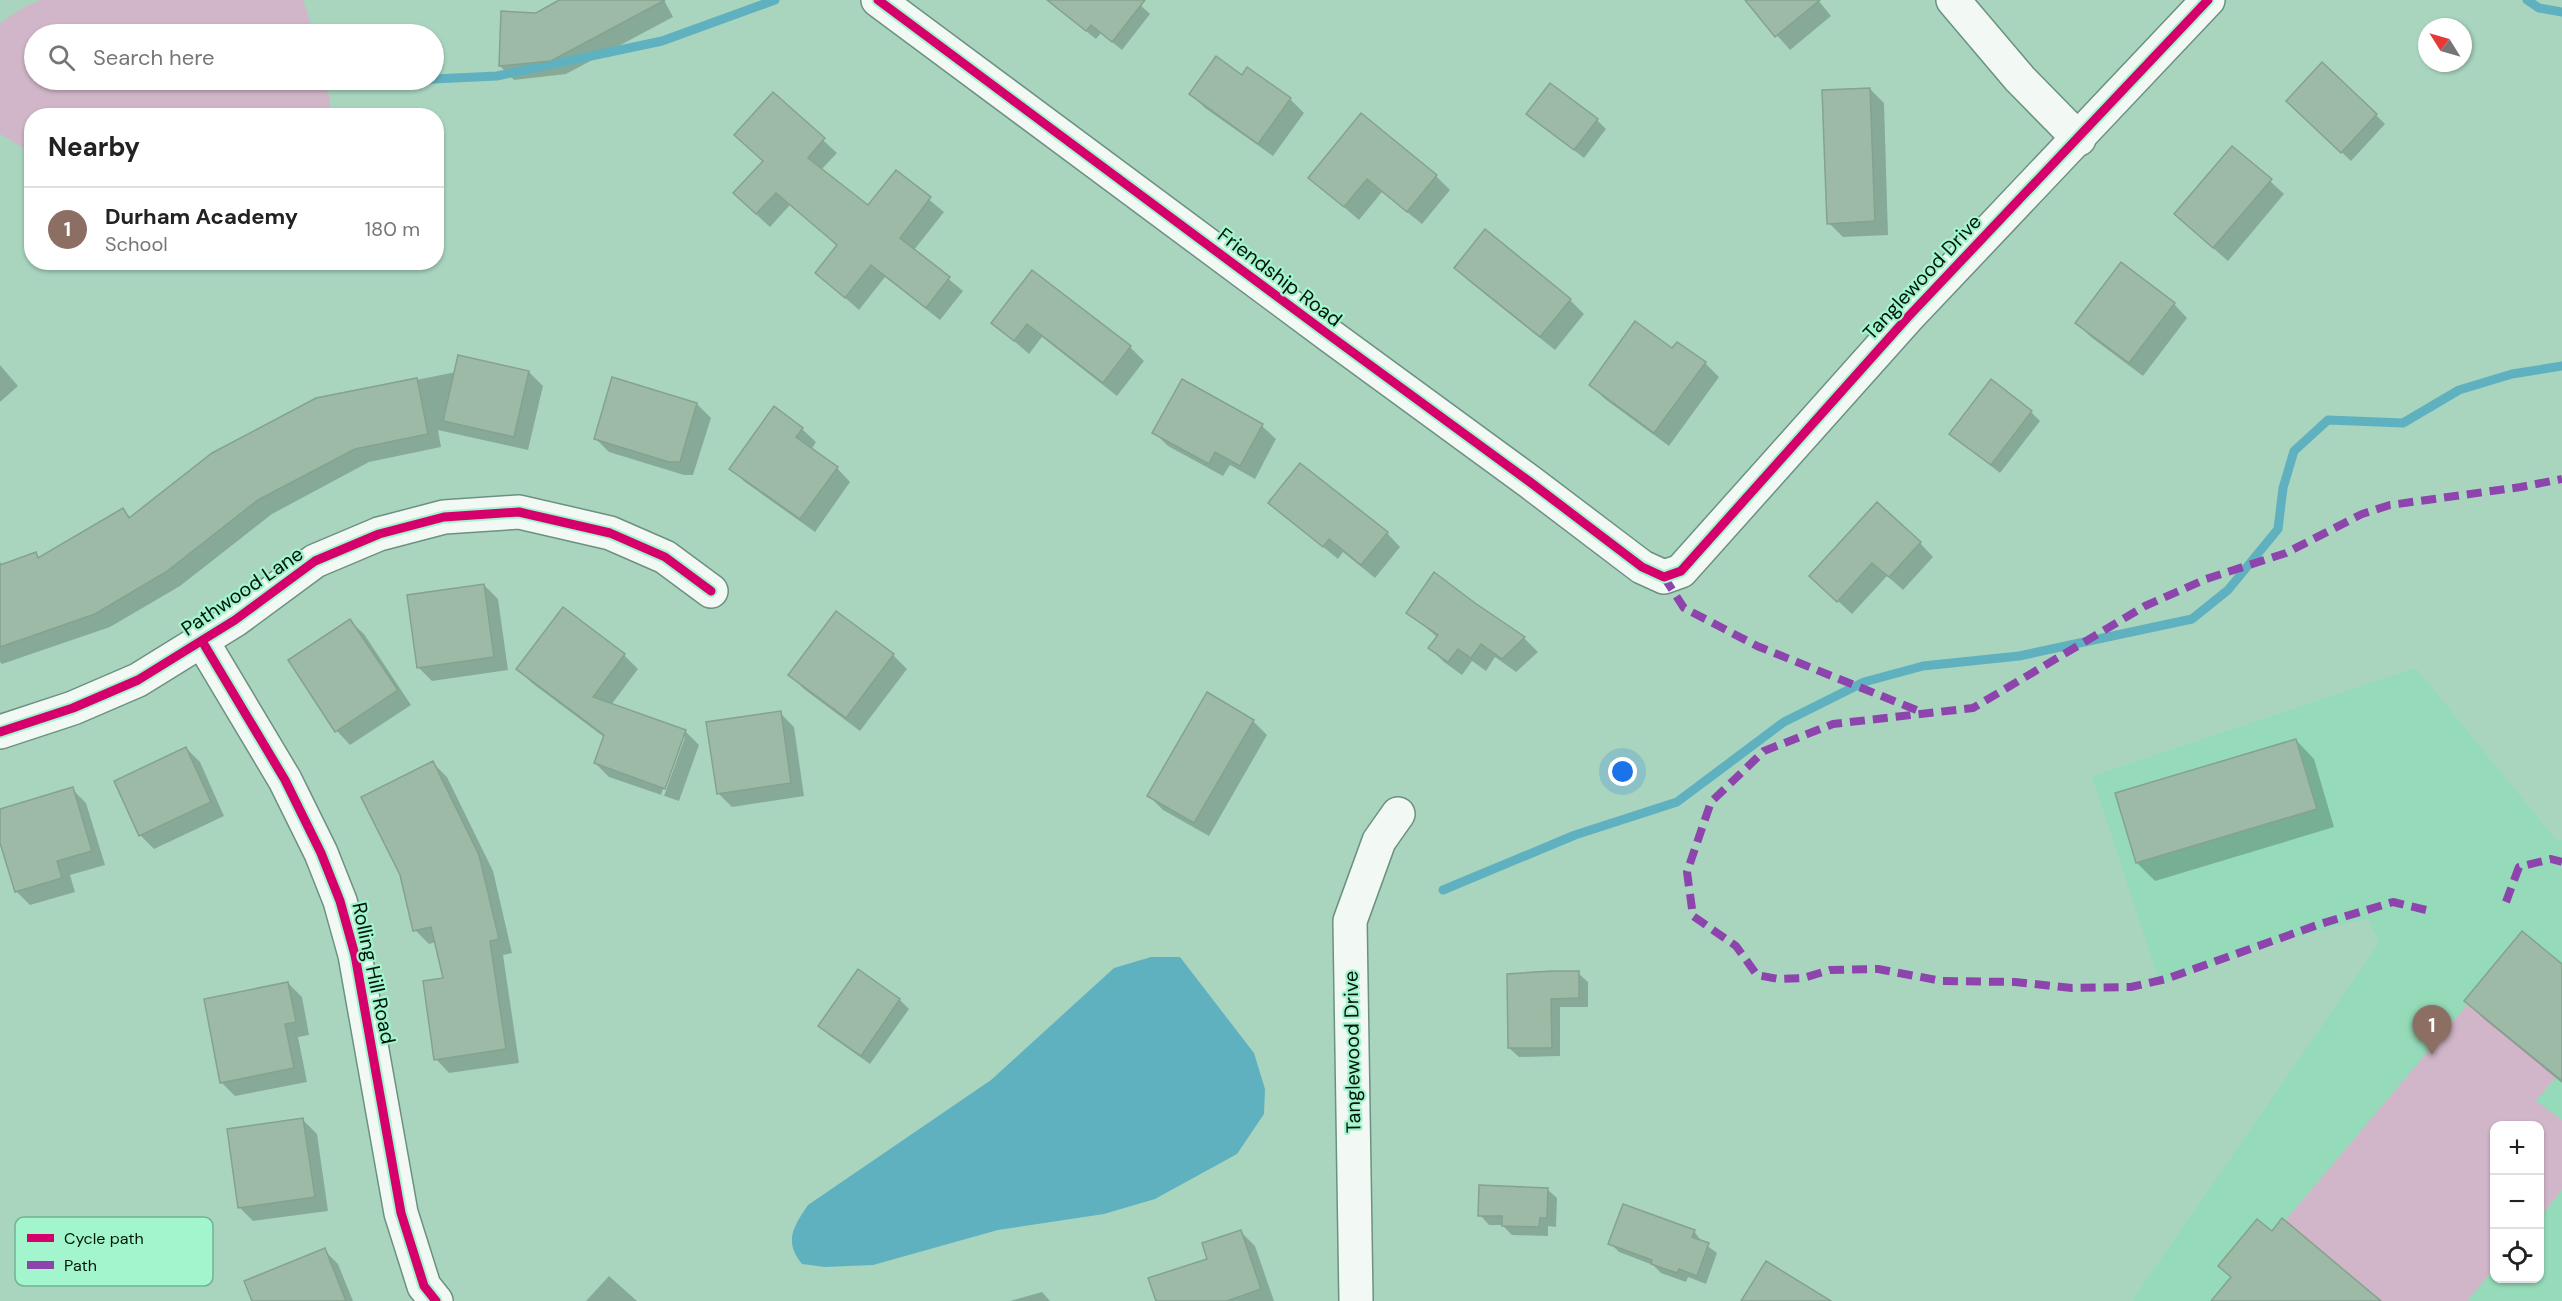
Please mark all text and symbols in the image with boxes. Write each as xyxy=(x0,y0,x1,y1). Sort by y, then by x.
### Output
north arrow xyxy=(2418,18,2472,72)
search box xyxy=(24,24,444,90)
icon: search xyxy=(45,41,78,74)
text: Search here xyxy=(93,43,214,72)
text: Nearby xyxy=(48,130,140,164)
text: Durham Academy xyxy=(105,202,298,231)
street label: Tanglewood Drive xyxy=(1857,209,1987,345)
text: 1 xyxy=(64,216,71,242)
text: 180 m xyxy=(365,216,420,242)
street label: Friendship Road xyxy=(1213,222,1347,332)
text: School xyxy=(105,231,168,257)
street label: Pathwood Lane xyxy=(176,541,308,641)
your location xyxy=(1608,757,1637,786)
street label: Rolling Hill Road xyxy=(346,900,402,1046)
street label: Tanglewood Drive xyxy=(1338,971,1366,1133)
pin: 1 xyxy=(2412,1006,2452,1055)
map controls xyxy=(2490,1121,2544,1283)
button: + xyxy=(2490,1121,2544,1175)
button: − xyxy=(2490,1175,2544,1229)
legend xyxy=(15,1217,213,1286)
text: Cycle path xyxy=(64,1228,144,1249)
button: locate xyxy=(2490,1229,2544,1283)
text: Path xyxy=(64,1255,97,1276)

